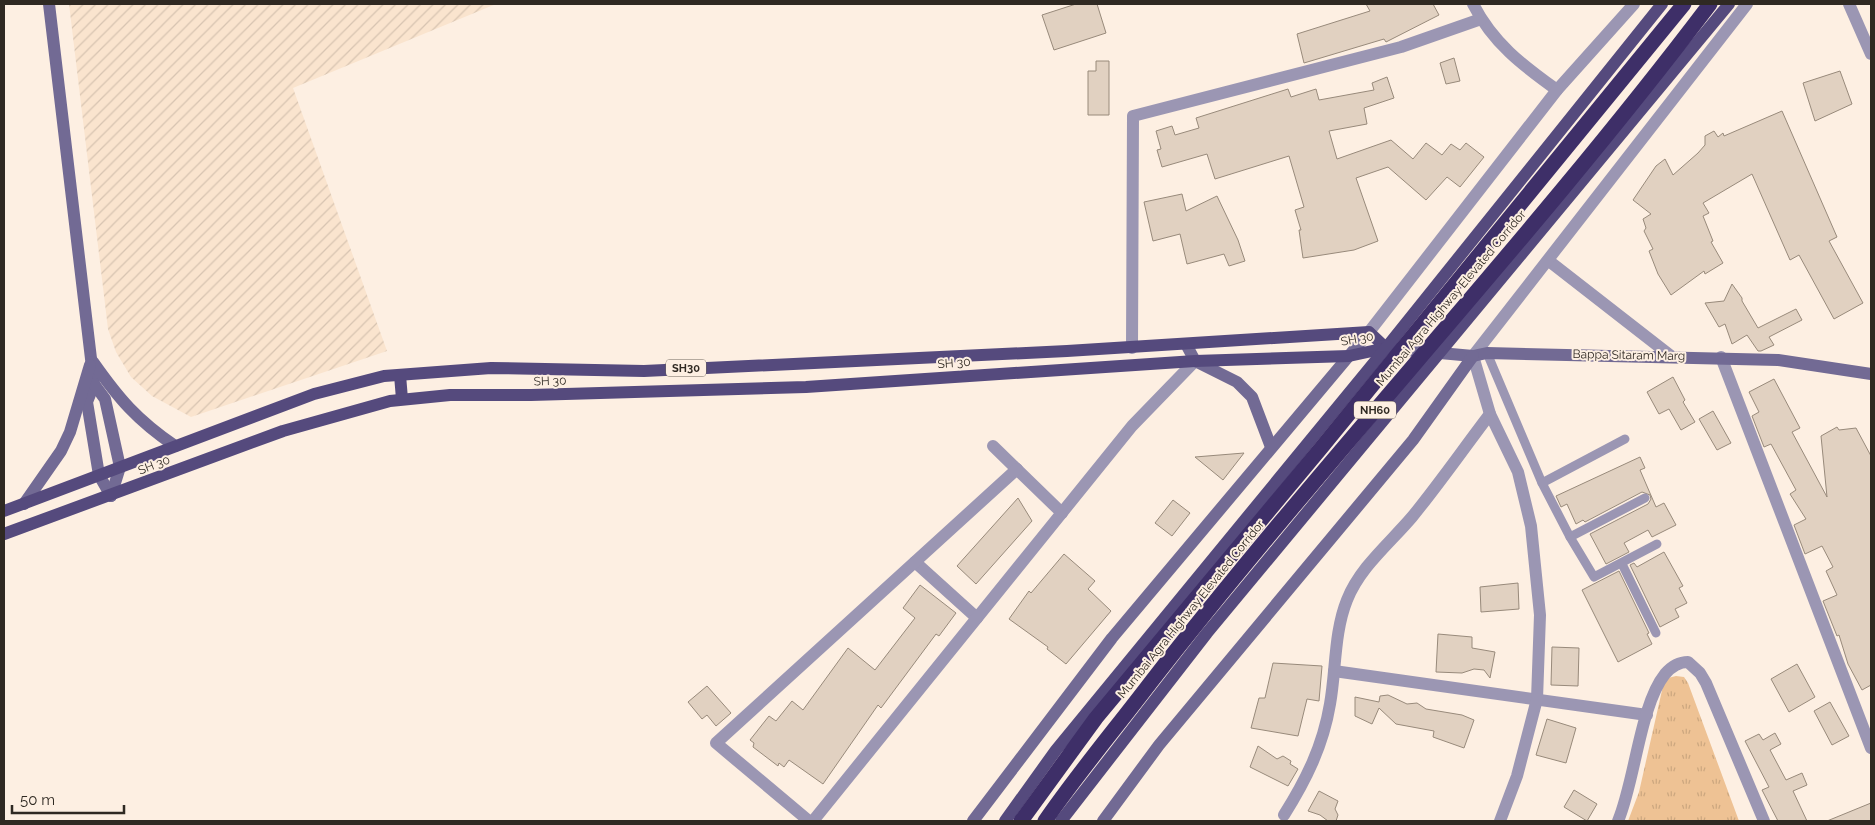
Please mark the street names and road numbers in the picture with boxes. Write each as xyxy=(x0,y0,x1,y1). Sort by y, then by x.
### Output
street label: Mumbai Agra Highway Elevated Corridor xyxy=(1373,207,1529,389)
street label: SH 30 xyxy=(1340,329,1374,349)
street label: Bappa Sitaram Marg xyxy=(1573,347,1685,363)
street label: SH 30 xyxy=(937,355,971,371)
road number: SH30 xyxy=(666,359,706,376)
street label: SH 30 xyxy=(533,373,567,389)
road number: NH60 xyxy=(1354,402,1396,418)
street label: SH 30 xyxy=(136,453,172,477)
street label: Mumbai Agra Highway Elevated Corridor xyxy=(1115,517,1268,701)

